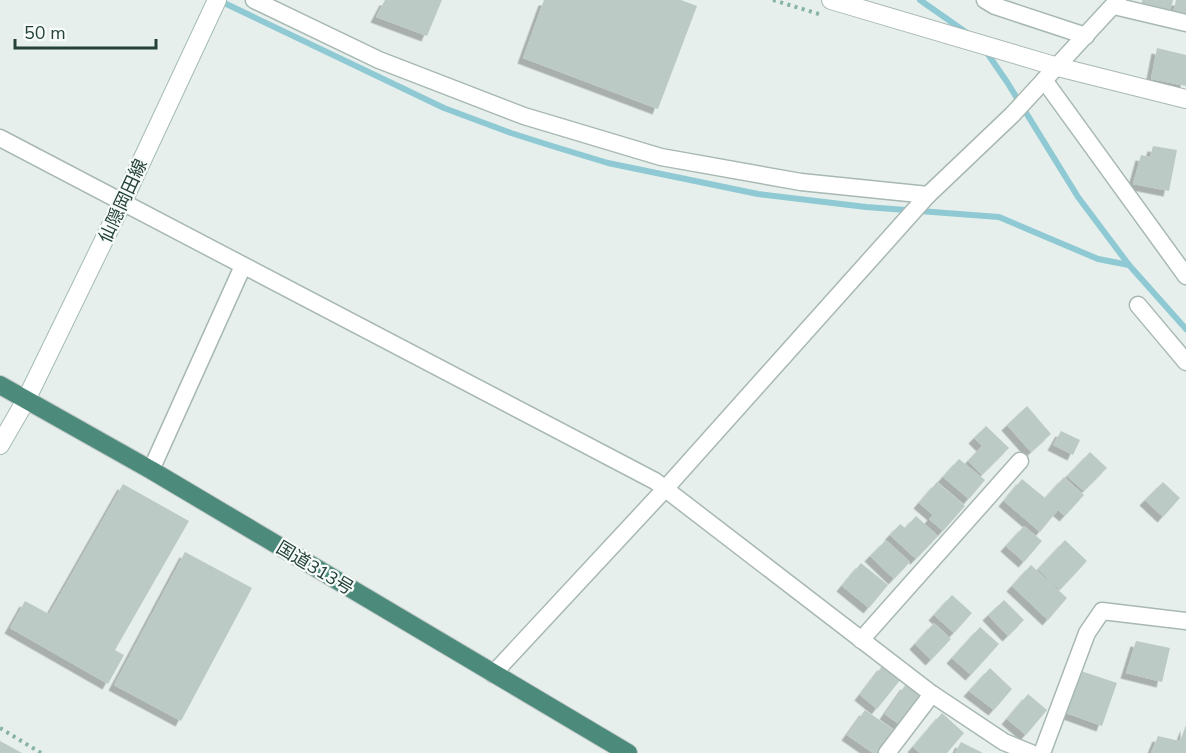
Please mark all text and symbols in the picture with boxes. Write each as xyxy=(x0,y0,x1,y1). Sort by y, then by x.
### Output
scale bar xyxy=(15,12,156,50)
text: 50 m xyxy=(24,21,66,45)
street label: 仙隠岡田線 xyxy=(93,155,153,247)
street label: 国道313号 xyxy=(272,535,358,601)

